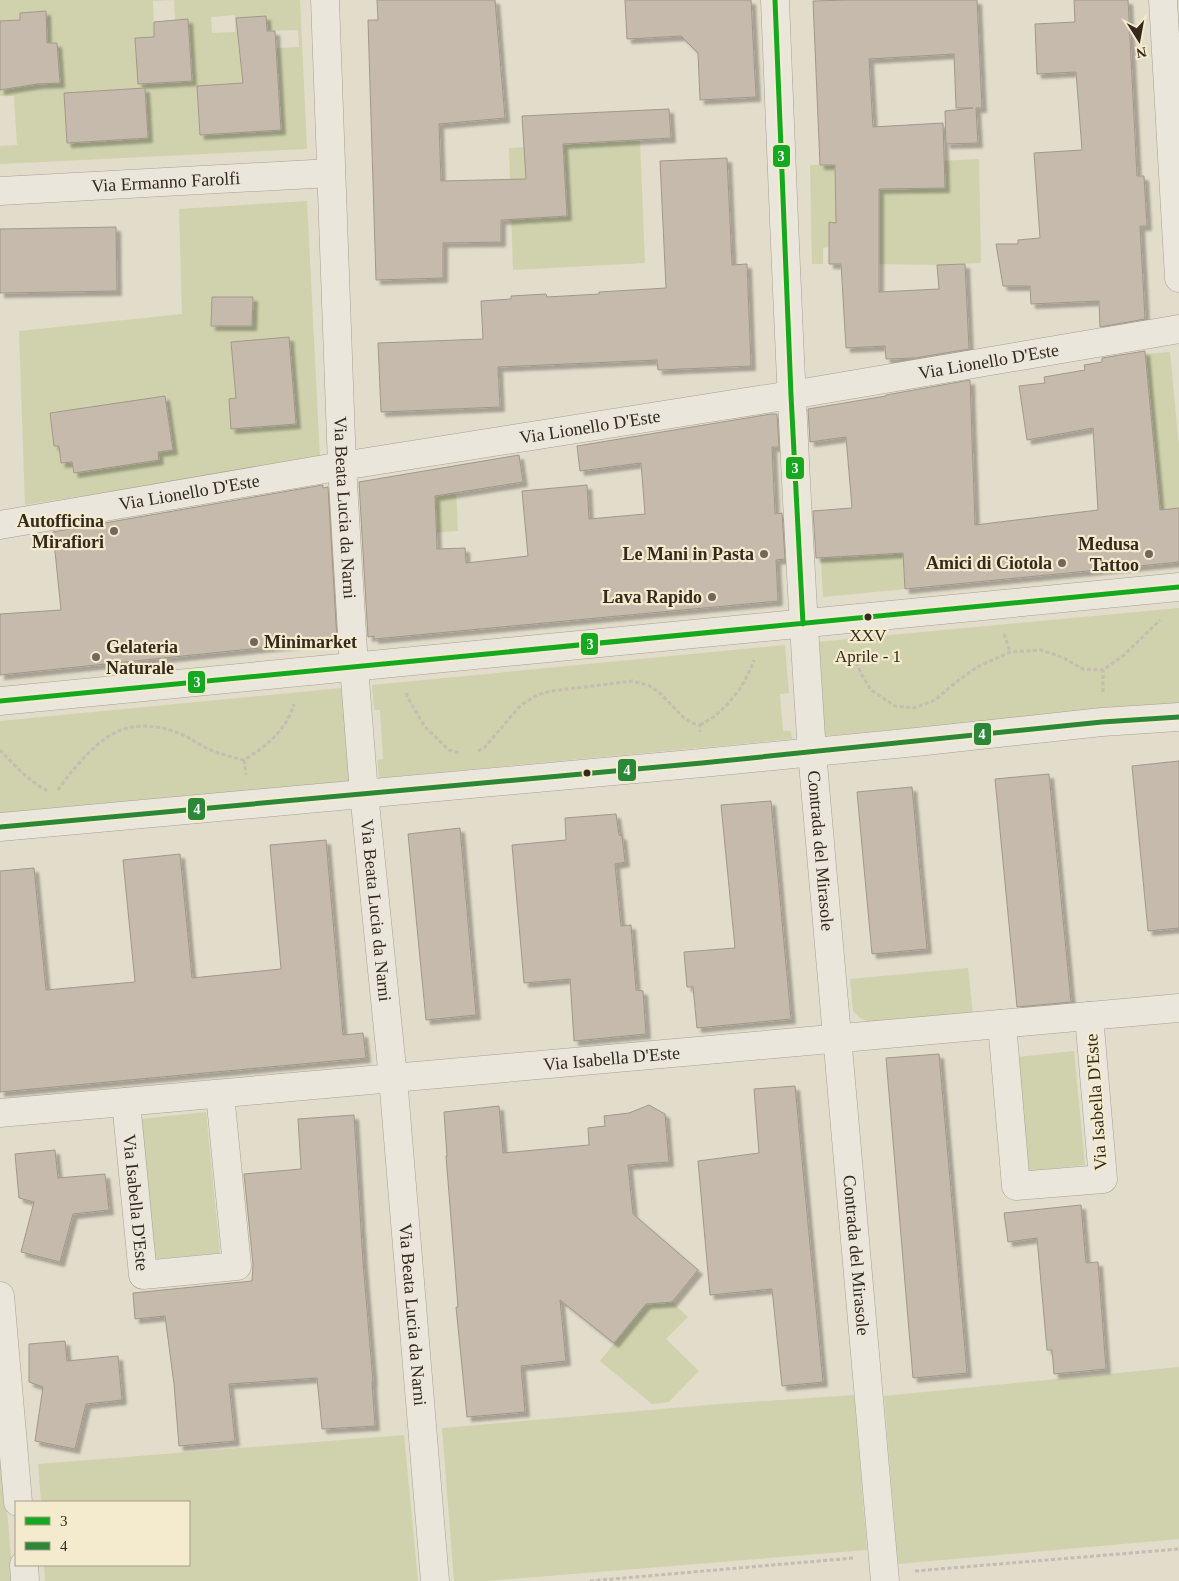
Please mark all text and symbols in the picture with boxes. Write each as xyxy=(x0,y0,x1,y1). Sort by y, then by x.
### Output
north arrow xyxy=(1114,15,1164,65)
text: N xyxy=(1135,44,1148,61)
line badge: 3 xyxy=(772,144,791,168)
text: 3 xyxy=(778,149,785,164)
street label: Via Ermanno Farolfi xyxy=(91,168,241,196)
street label: Via Lionello D'Este xyxy=(917,340,1060,383)
street label: Via Lionello D'Este xyxy=(518,406,662,448)
street label: Via Beata Lucia da Narni xyxy=(330,416,360,600)
line badge: 3 xyxy=(785,456,805,480)
text: 3 xyxy=(792,461,799,476)
street label: Via Lionello D'Este xyxy=(117,470,261,514)
place label: Autofficina Mirafiori xyxy=(17,511,104,552)
marker: Autofficina Mirafiori xyxy=(108,525,120,537)
place label: Medusa Tattoo xyxy=(1078,534,1139,575)
place label: Le Mani in Pasta xyxy=(622,544,754,564)
marker: Le Mani in Pasta xyxy=(758,548,770,560)
marker: Medusa Tattoo xyxy=(1143,548,1155,560)
place label: Amici di Ciotola xyxy=(926,553,1052,573)
marker: Amici di Ciotola xyxy=(1056,557,1068,569)
place label: Lava Rapido xyxy=(602,587,702,607)
marker: Lava Rapido xyxy=(706,591,718,603)
marker: XXV Aprile - 1 xyxy=(863,612,873,622)
place label: XXV Aprile - 1 xyxy=(835,626,901,666)
place label: Minimarket xyxy=(264,632,357,652)
line badge: 3 xyxy=(580,632,599,656)
marker: Minimarket xyxy=(248,636,260,648)
place label: Gelateria Naturale xyxy=(106,637,178,678)
text: 3 xyxy=(587,637,594,652)
marker: Gelateria Naturale xyxy=(90,651,102,663)
line badge: 3 xyxy=(187,670,206,694)
text: 3 xyxy=(194,675,201,690)
line badge: 4 xyxy=(973,722,992,746)
text: 4 xyxy=(979,727,986,742)
line badge: 4 xyxy=(617,758,637,782)
text: 4 xyxy=(624,763,631,778)
unlabelled marker xyxy=(582,768,592,778)
street label: Contrada del Mirasole xyxy=(804,770,838,932)
line badge: 4 xyxy=(187,797,206,821)
text: 4 xyxy=(194,802,201,817)
street label: Via Beata Lucia da Narni xyxy=(357,818,395,1002)
street label: Via Isabella D'Este xyxy=(1081,1033,1111,1171)
street label: Via Isabella D'Este xyxy=(542,1042,681,1075)
street label: Via Isabella D'Este xyxy=(119,1133,153,1272)
street label: Contrada del Mirasole xyxy=(839,1174,873,1336)
street label: Via Beata Lucia da Narni xyxy=(395,1223,430,1407)
legend xyxy=(15,1501,190,1566)
text: 3 xyxy=(60,1513,68,1529)
text: 4 xyxy=(60,1538,68,1554)

